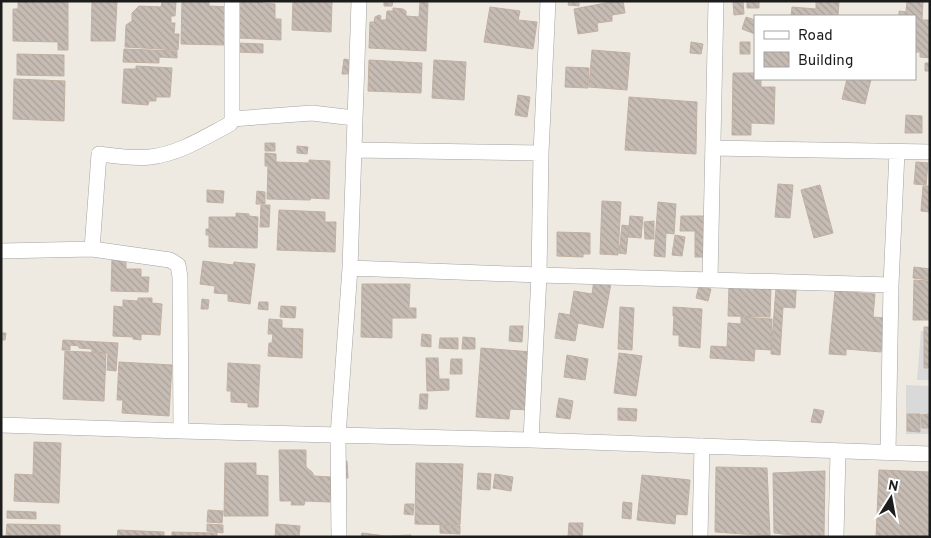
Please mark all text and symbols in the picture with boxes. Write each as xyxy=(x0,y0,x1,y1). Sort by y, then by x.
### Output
legend xyxy=(754,15,916,80)
text: Road xyxy=(798,27,833,46)
text: Building xyxy=(798,52,853,71)
north arrow xyxy=(866,473,916,523)
text: N xyxy=(887,477,900,496)

